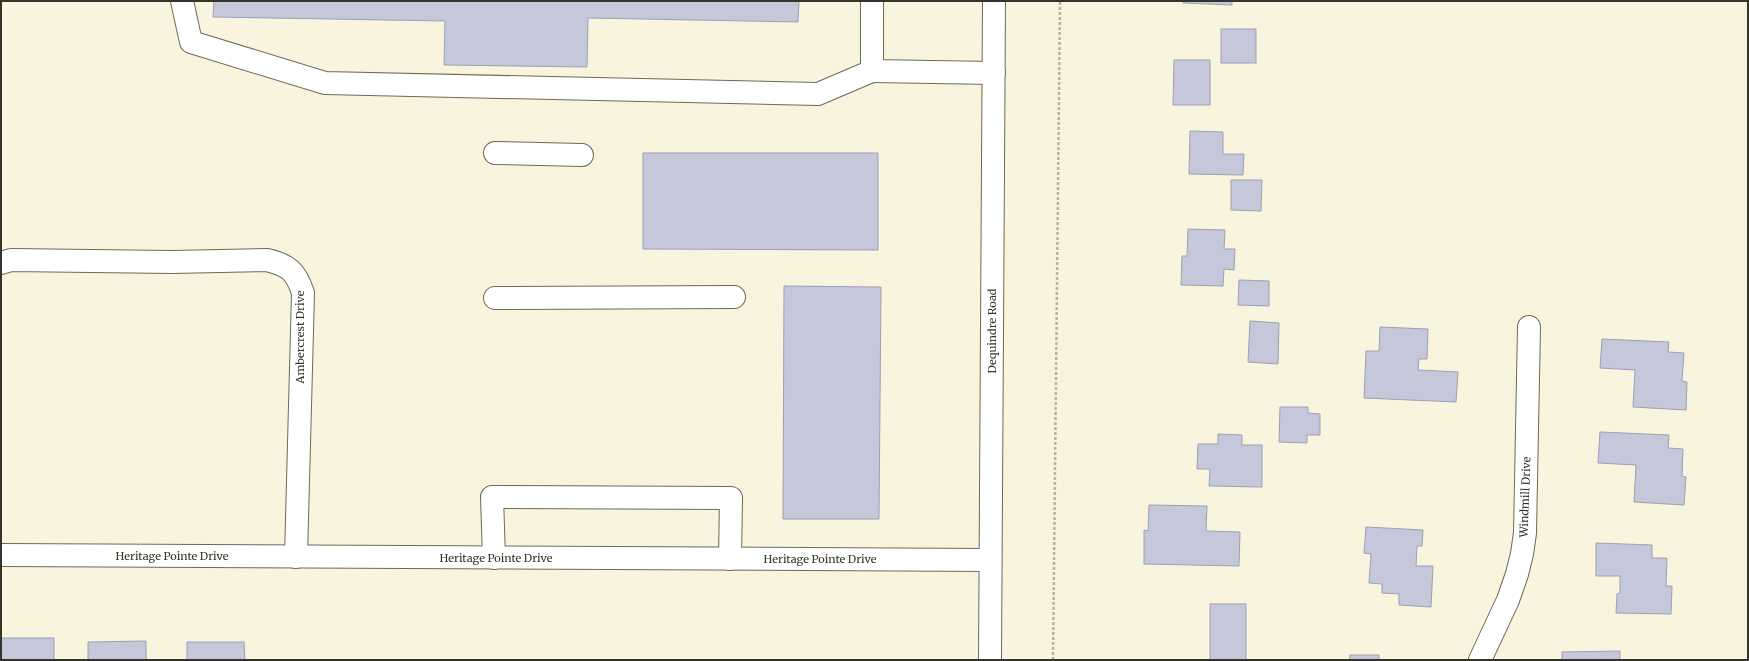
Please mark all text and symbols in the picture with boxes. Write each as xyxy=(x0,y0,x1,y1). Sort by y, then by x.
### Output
street label: Dequindre Road xyxy=(985,288,999,374)
street label: Ambercrest Drive xyxy=(293,290,307,384)
street label: Windmill Drive xyxy=(1517,456,1533,539)
street label: Heritage Pointe Drive xyxy=(116,549,229,563)
street label: Heritage Pointe Drive xyxy=(440,551,553,565)
street label: Heritage Pointe Drive xyxy=(764,552,877,566)

